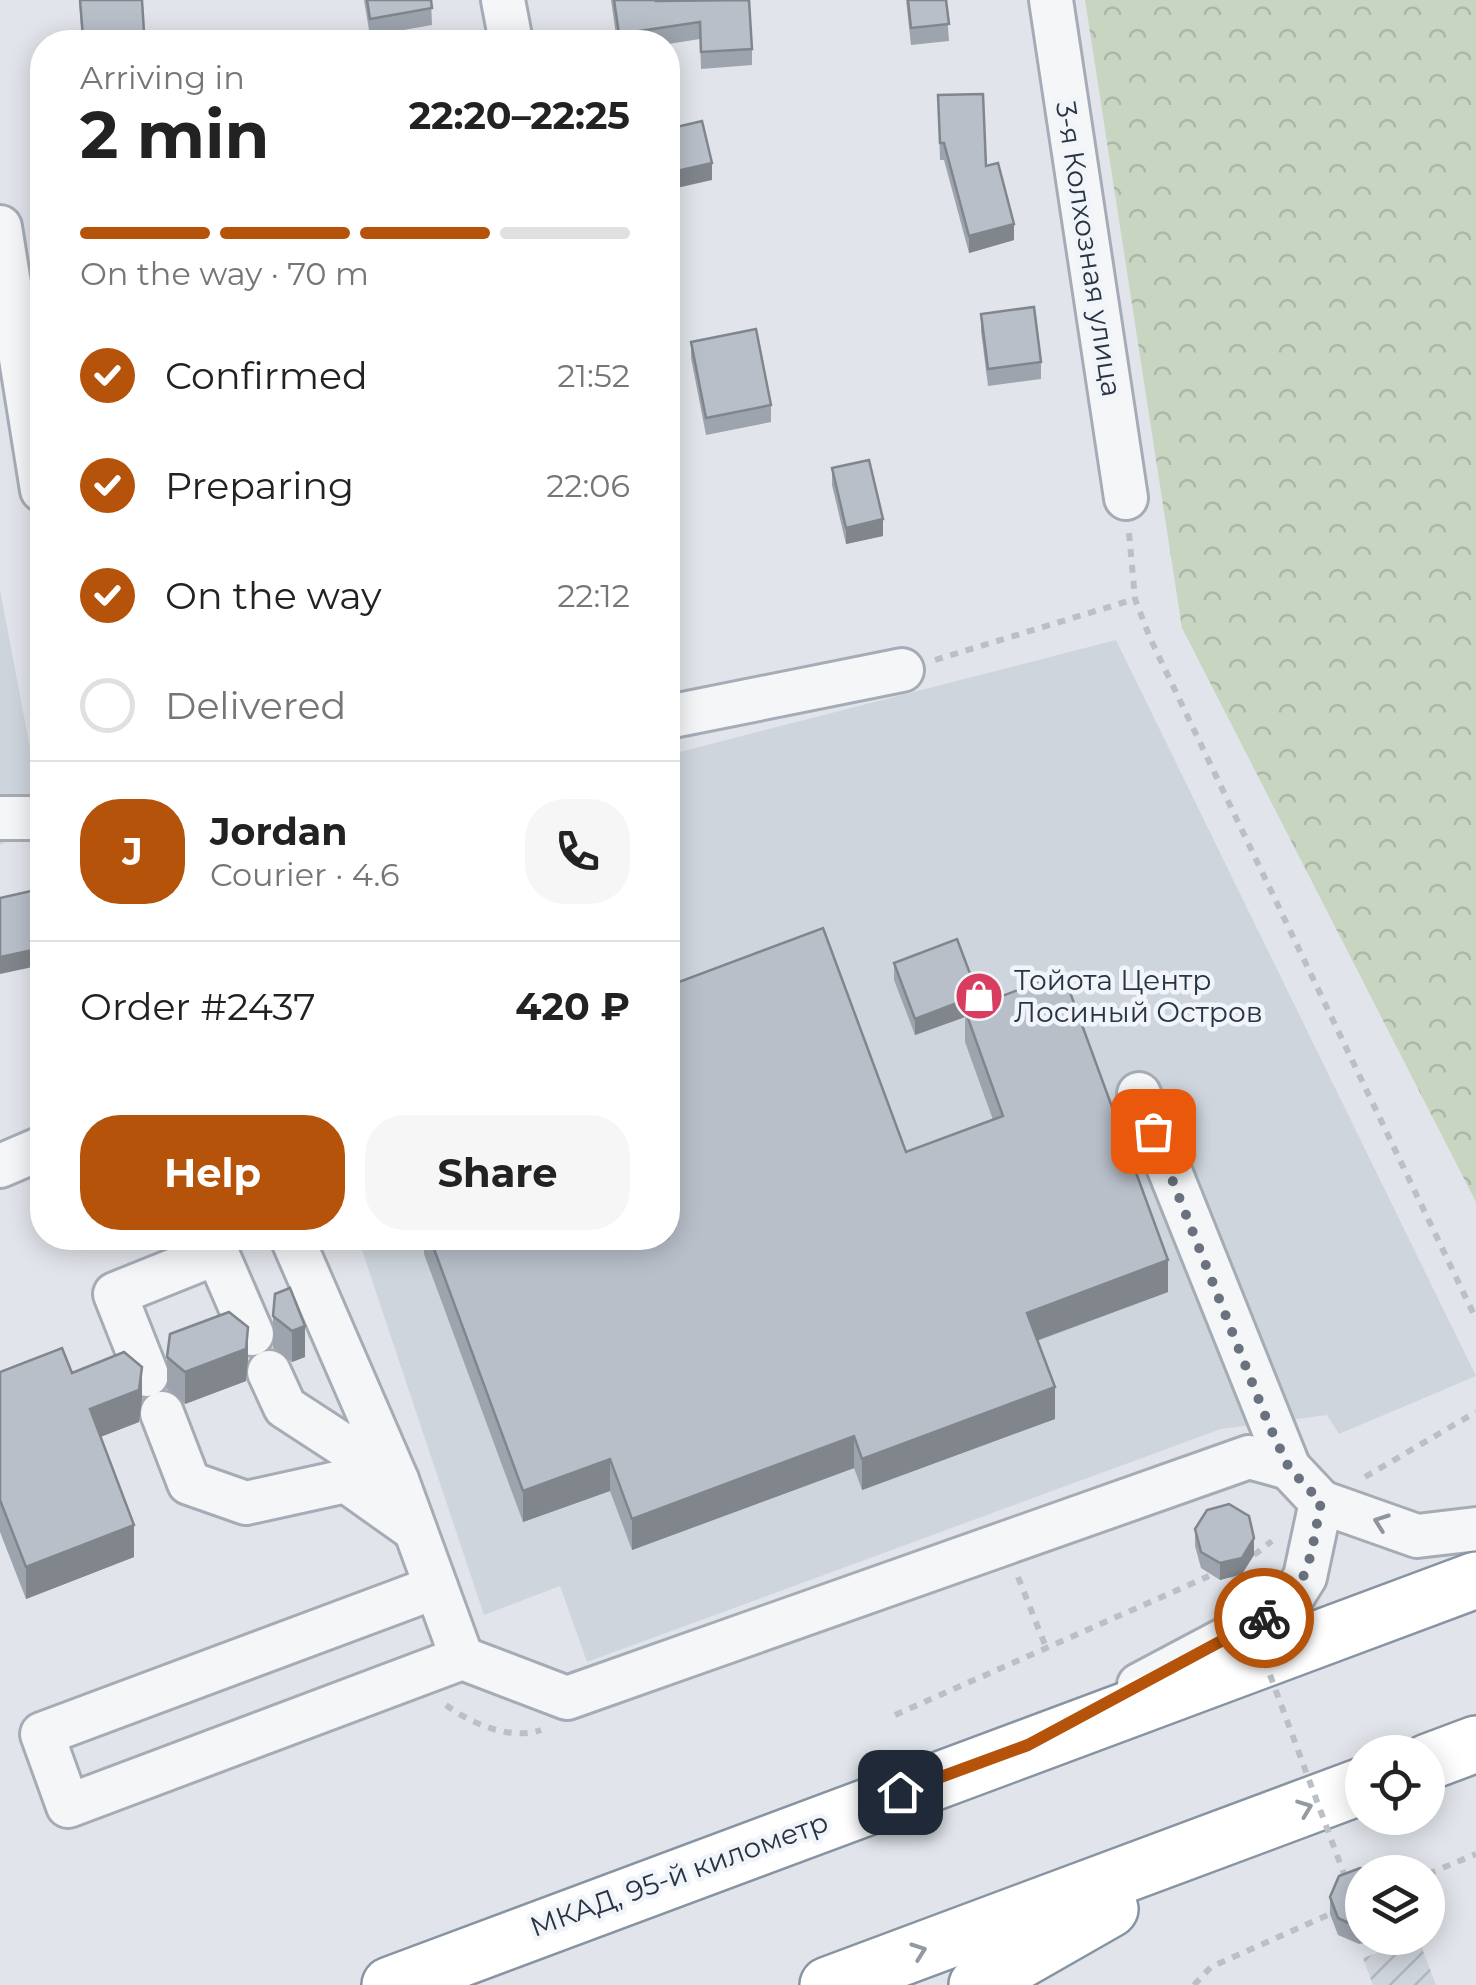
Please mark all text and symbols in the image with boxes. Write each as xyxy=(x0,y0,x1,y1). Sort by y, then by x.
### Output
text: Arriving in xyxy=(80,58,245,97)
text: 22:20–22:25 xyxy=(409,92,630,139)
text: 2 min xyxy=(80,95,269,174)
street label: 3-я Колхозная улица xyxy=(1049,99,1129,399)
text: On the way · 70 m xyxy=(80,254,369,293)
icon: check xyxy=(80,348,135,403)
text: Confirmed xyxy=(165,352,368,399)
text: 21:52 xyxy=(557,356,630,395)
icon: check xyxy=(80,458,135,513)
text: Preparing xyxy=(165,462,354,509)
text: 22:06 xyxy=(546,466,630,505)
icon: check xyxy=(80,568,135,623)
text: On the way xyxy=(165,572,382,619)
text: 22:12 xyxy=(557,576,630,615)
text: Delivered xyxy=(165,682,346,729)
button: phone xyxy=(525,799,630,904)
text: Jordan xyxy=(210,808,348,855)
text: J xyxy=(122,828,143,875)
text: Courier · 4.6 xyxy=(210,855,399,894)
place label: Тойота Центр Лосиный Остров xyxy=(1014,963,1263,1029)
shop icon: Тойота Центр Лосиный Остров xyxy=(953,970,1005,1022)
text: Order #2437 xyxy=(80,983,316,1030)
text: 420 ₽ xyxy=(515,983,630,1030)
pin xyxy=(1111,1089,1196,1174)
icon: bag xyxy=(1126,1104,1181,1159)
button: Help xyxy=(80,1115,345,1230)
button: Share xyxy=(365,1115,630,1230)
one-way arrow xyxy=(1374,1514,1391,1534)
courier xyxy=(1214,1568,1314,1668)
icon: bike xyxy=(1237,1591,1292,1646)
map controls xyxy=(1345,1735,1445,1955)
button: locate xyxy=(1345,1735,1445,1835)
pin xyxy=(858,1750,943,1835)
icon: home xyxy=(873,1765,928,1820)
one-way arrow xyxy=(1295,1799,1312,1820)
street label: МКАД, 95-й километр xyxy=(525,1804,833,1944)
button: layers xyxy=(1345,1855,1445,1955)
one-way arrow xyxy=(910,1942,927,1963)

